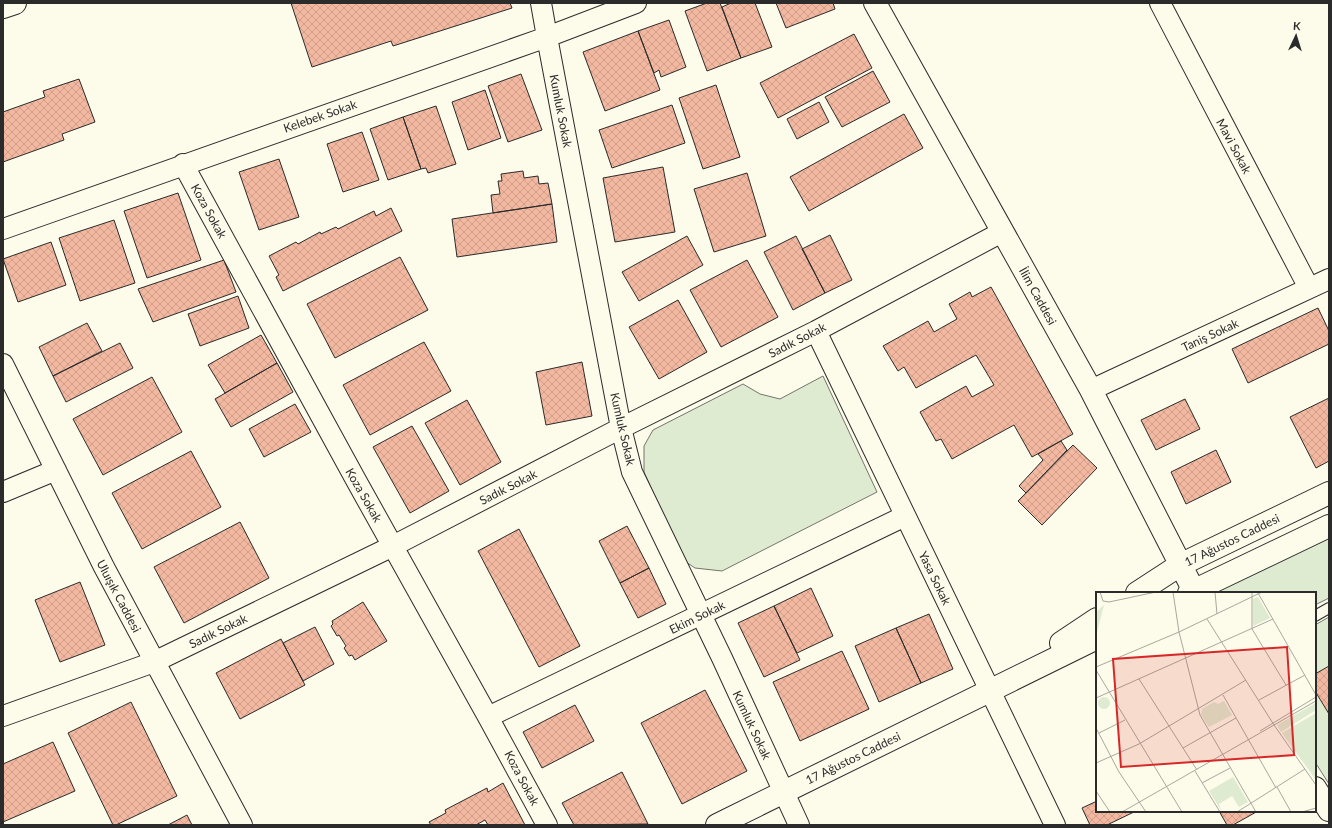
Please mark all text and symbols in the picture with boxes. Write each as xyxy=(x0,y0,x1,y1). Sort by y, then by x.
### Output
north arrow xyxy=(1276,16,1316,56)
text: K xyxy=(1293,19,1301,32)
street label: Kumluk Sokak xyxy=(547,73,576,150)
street label: Kelebek Sokak xyxy=(281,96,360,136)
street label: Mavi Sokak xyxy=(1213,116,1255,177)
street label: Koza Sokak xyxy=(188,181,231,242)
street label: İlim Caddesi xyxy=(1016,264,1060,328)
street label: Taniş Sokak xyxy=(1179,315,1242,355)
street label: Sadık Sokak xyxy=(766,319,829,361)
street label: Kumluk Sokak xyxy=(607,391,639,468)
street label: Koza Sokak xyxy=(342,465,386,526)
street label: Sadık Sokak xyxy=(477,466,540,508)
street label: 17 Ağustos Caddesi xyxy=(1182,510,1282,570)
street label: Yasa Sokak xyxy=(916,549,955,608)
street label: Uluışık Caddesi xyxy=(94,557,145,635)
inset map xyxy=(1096,592,1316,812)
street label: Ekim Sokak xyxy=(667,597,728,637)
street label: Sadık Sokak xyxy=(187,610,250,651)
street label: Kumluk Sokak xyxy=(729,688,775,763)
street label: 17 Ağustos Caddesi xyxy=(803,728,903,788)
street label: Koza Sokak xyxy=(501,748,543,809)

